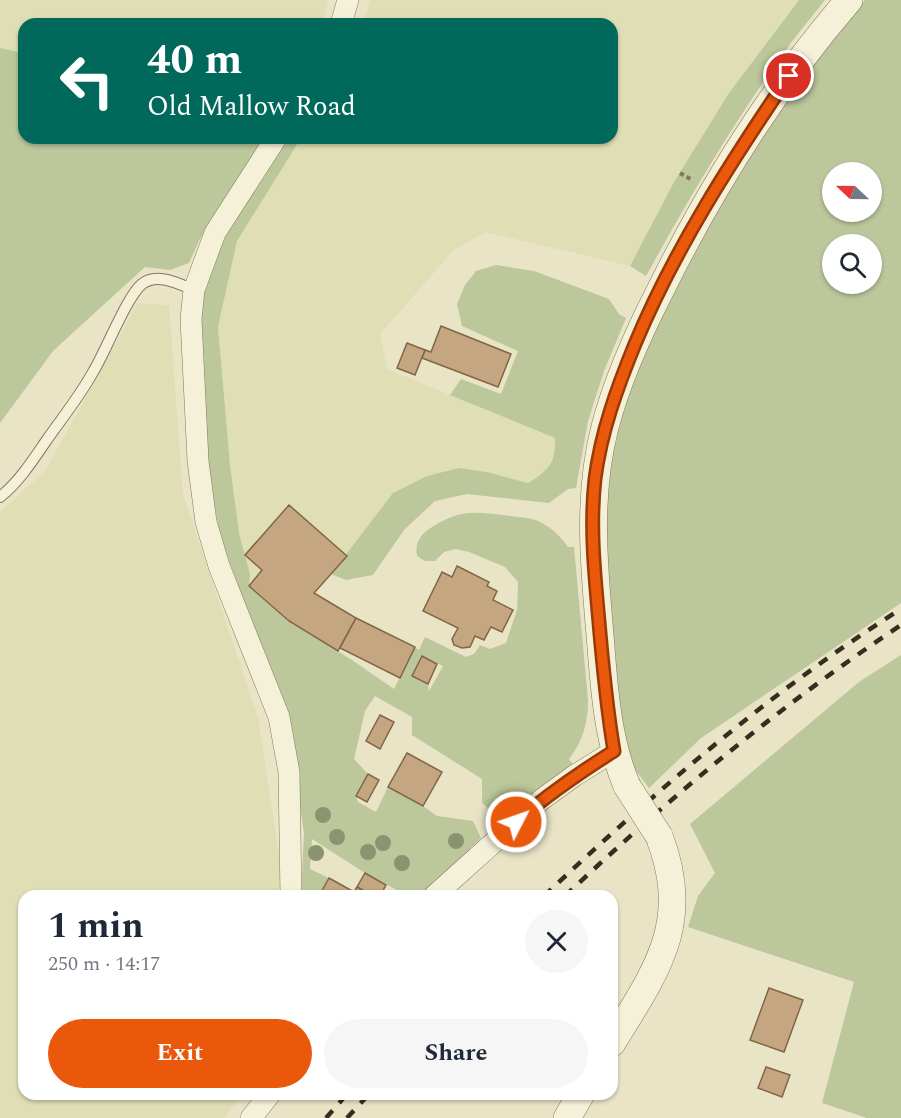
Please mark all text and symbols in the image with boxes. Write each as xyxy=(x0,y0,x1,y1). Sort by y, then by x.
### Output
text: 40 m xyxy=(147,29,242,92)
icon: left xyxy=(48,42,126,120)
pin xyxy=(763,50,814,101)
icon: arrive xyxy=(772,59,805,92)
text: Old Mallow Road xyxy=(147,86,356,128)
north arrow xyxy=(822,162,882,222)
map controls xyxy=(822,162,882,294)
button: search xyxy=(822,234,882,294)
position arrow xyxy=(484,790,548,854)
text: 1 min xyxy=(48,899,144,954)
button: close xyxy=(525,910,588,973)
text: 250 m · 14:17 xyxy=(48,949,160,979)
button: Exit xyxy=(48,1019,312,1088)
button: Share xyxy=(324,1019,588,1088)

